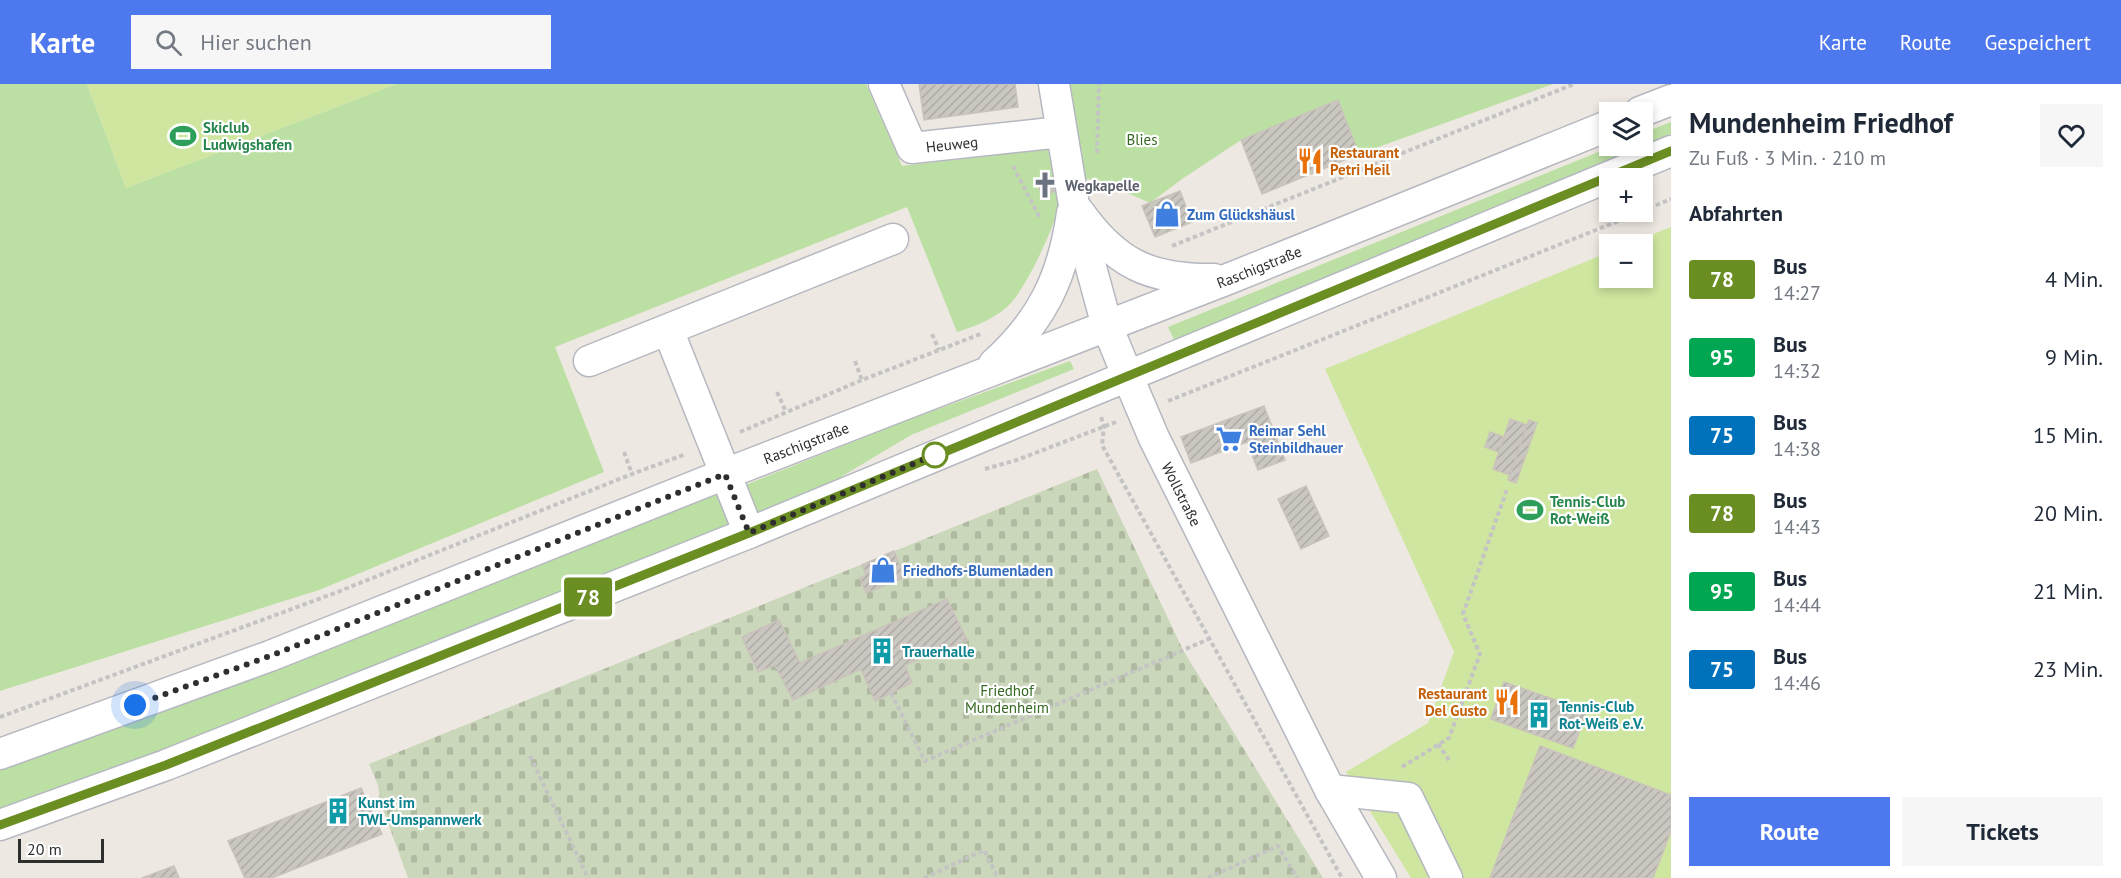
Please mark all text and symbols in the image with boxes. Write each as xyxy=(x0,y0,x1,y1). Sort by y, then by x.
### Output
search box xyxy=(131,15,551,69)
text: Karte xyxy=(30,24,95,61)
icon: search xyxy=(152,26,185,59)
text: Hier suchen xyxy=(200,28,312,56)
text: Karte xyxy=(1819,29,1867,56)
text: Route xyxy=(1900,29,1951,56)
text: Gespeichert xyxy=(1984,29,2091,56)
map controls xyxy=(1599,102,1653,288)
button: layers xyxy=(1599,102,1653,156)
text: Mundenheim Friedhof xyxy=(1689,104,1953,141)
button: heart xyxy=(2040,104,2103,167)
place label: Skiclub Ludwigshafen xyxy=(203,118,292,154)
sports icon: Skiclub Ludwigshafen xyxy=(168,121,198,151)
park label: Blies xyxy=(1126,130,1158,149)
street label: Heuweg xyxy=(925,131,979,156)
place label: Restaurant Petri Heil xyxy=(1330,143,1400,179)
text: Zu Fuß · 3 Min. · 210 m xyxy=(1689,145,1886,171)
restaurant icon: Restaurant Petri Heil xyxy=(1295,146,1325,176)
button: + xyxy=(1599,168,1653,222)
church icon: Wegkapelle xyxy=(1030,170,1060,200)
place label: Wegkapelle xyxy=(1065,176,1140,195)
shop icon: Zum Glückshäusl xyxy=(1152,199,1182,229)
text: Abfahrten xyxy=(1689,199,1783,227)
place label: Zum Glückshäusl xyxy=(1187,205,1295,224)
button: − xyxy=(1599,234,1653,288)
street label: Raschigstraße xyxy=(1214,241,1304,292)
text: Bus xyxy=(1773,252,1807,280)
text: 4 Min. xyxy=(2045,265,2103,293)
text: 78 xyxy=(1710,266,1734,293)
text: 14:27 xyxy=(1773,280,1821,306)
text: Bus xyxy=(1773,330,1807,358)
text: 9 Min. xyxy=(2045,343,2103,371)
text: 95 xyxy=(1710,344,1734,371)
text: 14:32 xyxy=(1773,358,1821,384)
text: Bus xyxy=(1773,408,1807,436)
street label: Raschigstraße xyxy=(760,418,851,468)
place label: Reimar Sehl Steinbildhauer xyxy=(1249,421,1344,457)
text: 15 Min. xyxy=(2033,421,2103,449)
text: 75 xyxy=(1710,422,1734,449)
supermarket icon: Reimar Sehl Steinbildhauer xyxy=(1214,424,1244,454)
text: 14:38 xyxy=(1773,436,1821,462)
unlabelled marker xyxy=(922,442,948,468)
street label: Wollstraße xyxy=(1158,459,1206,529)
text: Bus xyxy=(1773,486,1807,514)
place label: Tennis-Club Rot-Weiß xyxy=(1550,492,1625,528)
sports icon: Tennis-Club Rot-Weiß xyxy=(1515,495,1545,525)
text: 20 Min. xyxy=(2033,499,2103,527)
text: 78 xyxy=(1710,500,1734,527)
text: 14:43 xyxy=(1773,514,1821,540)
shop icon: Friedhofs-Blumenladen xyxy=(868,555,898,585)
place label: Friedhofs-Blumenladen xyxy=(903,561,1053,580)
text: Bus xyxy=(1773,564,1807,592)
text: 21 Min. xyxy=(2033,577,2103,605)
line badge: 78 xyxy=(561,578,615,616)
text: 95 xyxy=(1710,578,1734,605)
text: 78 xyxy=(576,584,600,611)
text: 14:44 xyxy=(1773,592,1821,618)
building icon: Trauerhalle xyxy=(867,636,897,666)
place label: Trauerhalle xyxy=(902,642,975,661)
text: Bus xyxy=(1773,642,1807,670)
text: 23 Min. xyxy=(2033,655,2103,683)
text: 75 xyxy=(1710,656,1734,683)
text: 14:46 xyxy=(1773,670,1821,696)
park label: Friedhof Mundenheim xyxy=(965,681,1049,717)
place label: Restaurant Del Gusto xyxy=(1418,684,1488,720)
restaurant icon: Restaurant Del Gusto xyxy=(1492,687,1522,717)
your location xyxy=(120,690,150,720)
place label: Tennis-Club Rot-Weiß e.V. xyxy=(1559,697,1644,733)
building icon: Tennis-Club Rot-Weiß e.V. xyxy=(1524,700,1554,730)
place label: Kunst im TWL-Umspannwerk xyxy=(358,793,482,829)
building icon: Kunst im TWL-Umspannwerk xyxy=(323,796,353,826)
button: Route xyxy=(1689,797,1890,866)
button: Tickets xyxy=(1902,797,2103,866)
scale bar xyxy=(18,836,104,864)
text: 20 m xyxy=(27,839,62,859)

